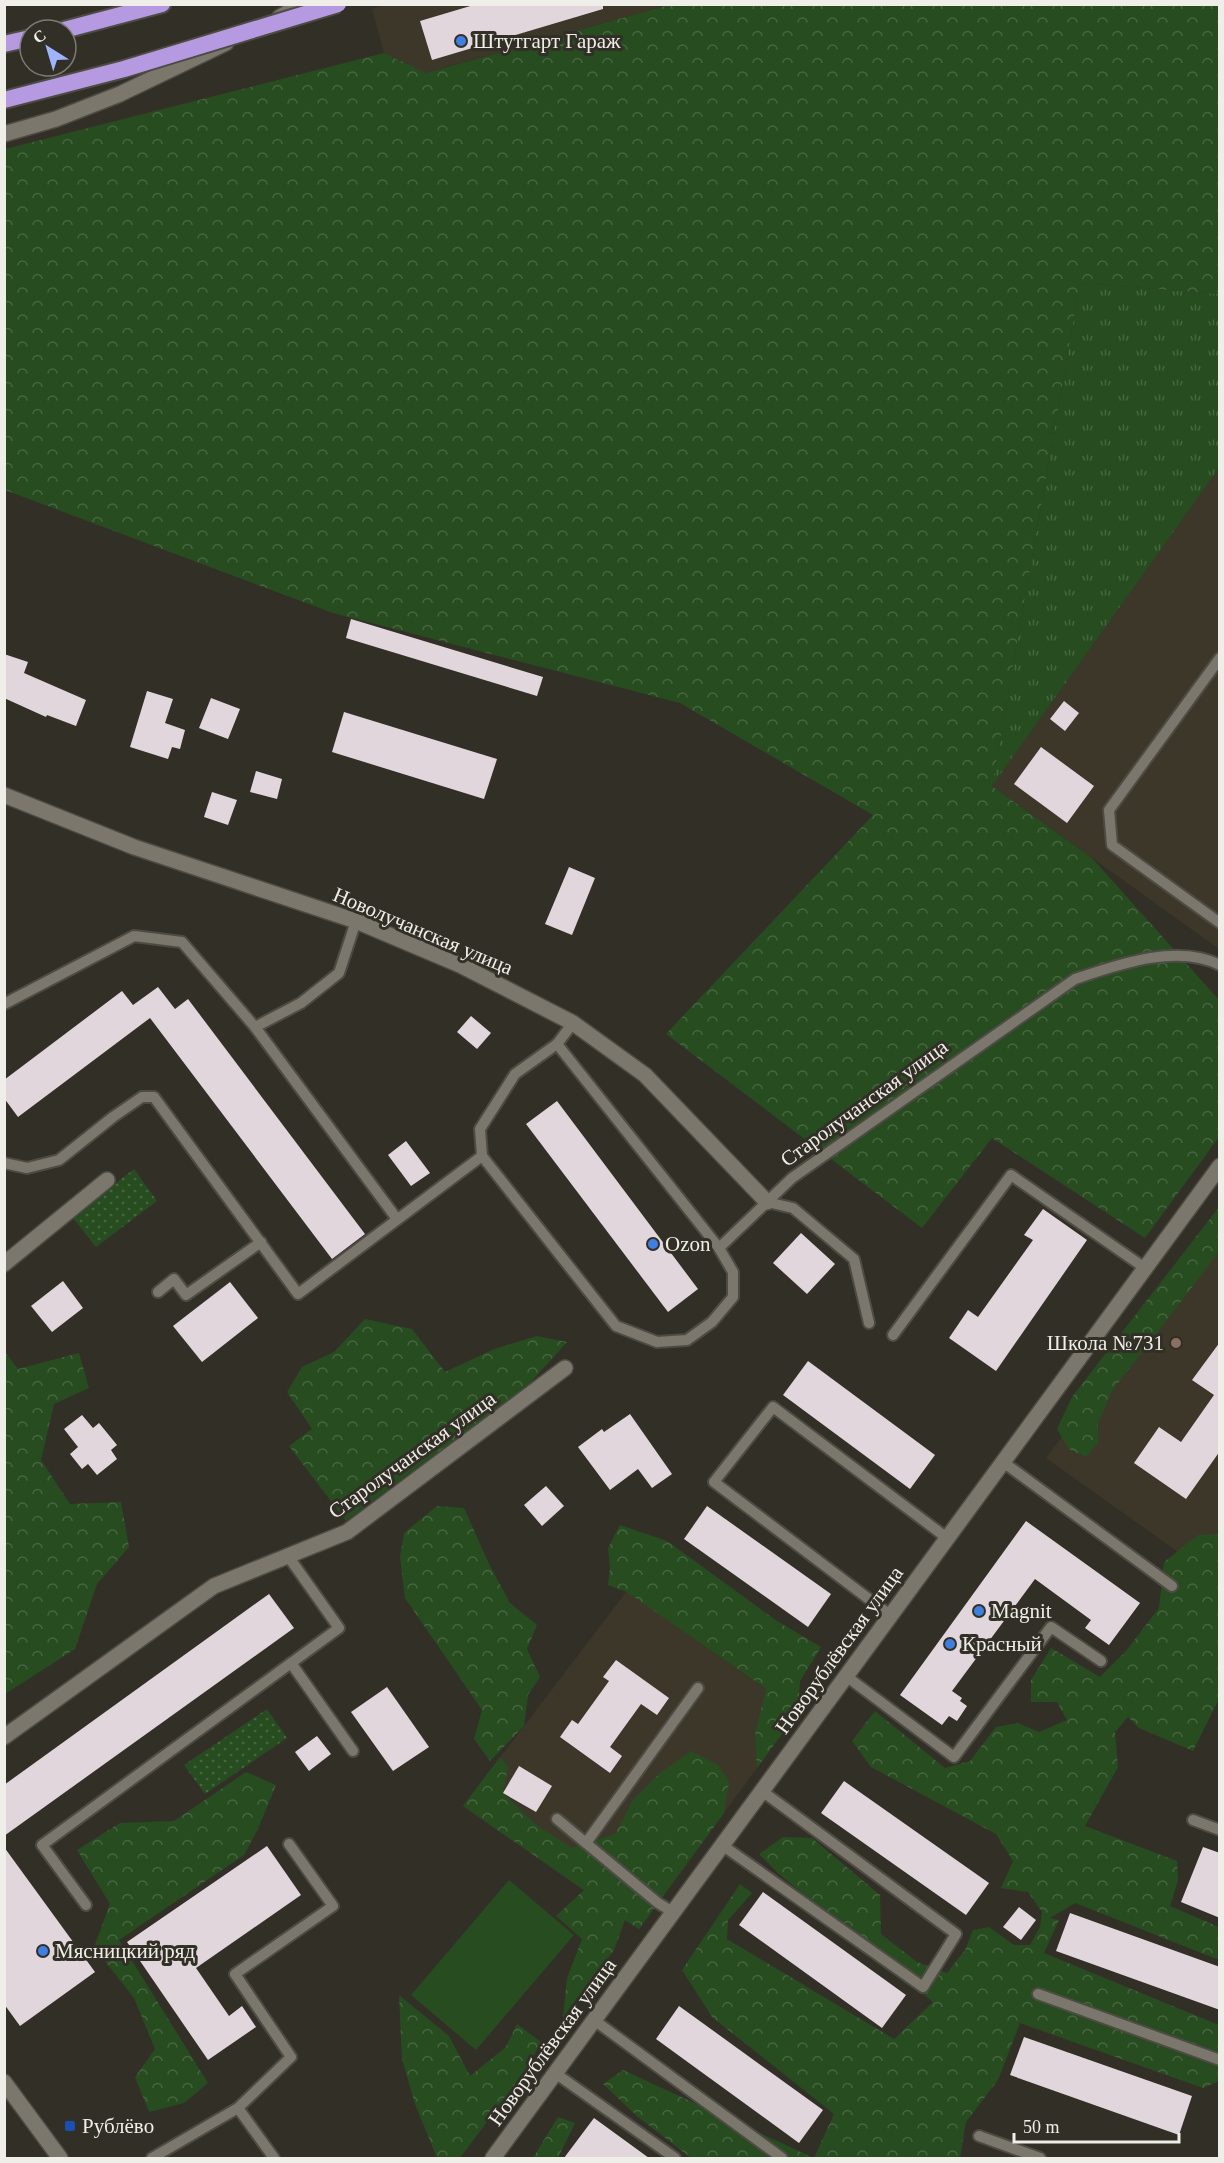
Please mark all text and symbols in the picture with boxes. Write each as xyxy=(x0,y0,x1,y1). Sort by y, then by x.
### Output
north arrow xyxy=(18,18,78,78)
text: С xyxy=(30,26,49,47)
place label: Штутгарт Гараж xyxy=(473,29,621,53)
marker: Штутгарт Гараж xyxy=(454,34,468,48)
street label: Новолучанская улица xyxy=(329,882,517,980)
street label: Старолучанская улица xyxy=(776,1034,953,1172)
place label: Ozon xyxy=(665,1232,711,1256)
marker: Ozon xyxy=(646,1237,660,1251)
place label: Школа №731 xyxy=(1047,1331,1164,1355)
marker: Школа №731 xyxy=(1169,1336,1183,1350)
street label: Старолучанская улица xyxy=(324,1386,501,1524)
street label: Новорублёвская улица xyxy=(770,1561,908,1739)
place label: Magnit xyxy=(991,1599,1052,1623)
marker: Magnit xyxy=(972,1604,986,1618)
place label: Красный xyxy=(962,1632,1042,1656)
marker: Красный xyxy=(943,1637,957,1651)
place label: Мясницкий ряд xyxy=(55,1939,195,1963)
marker: Мясницкий ряд xyxy=(36,1944,50,1958)
street label: Новорублёвская улица xyxy=(483,1953,621,2131)
scale bar xyxy=(1014,2106,1179,2144)
place label: Рублёво xyxy=(82,2114,154,2138)
text: 50 m xyxy=(1023,2117,1060,2137)
marker: Рублёво xyxy=(63,2119,77,2133)

